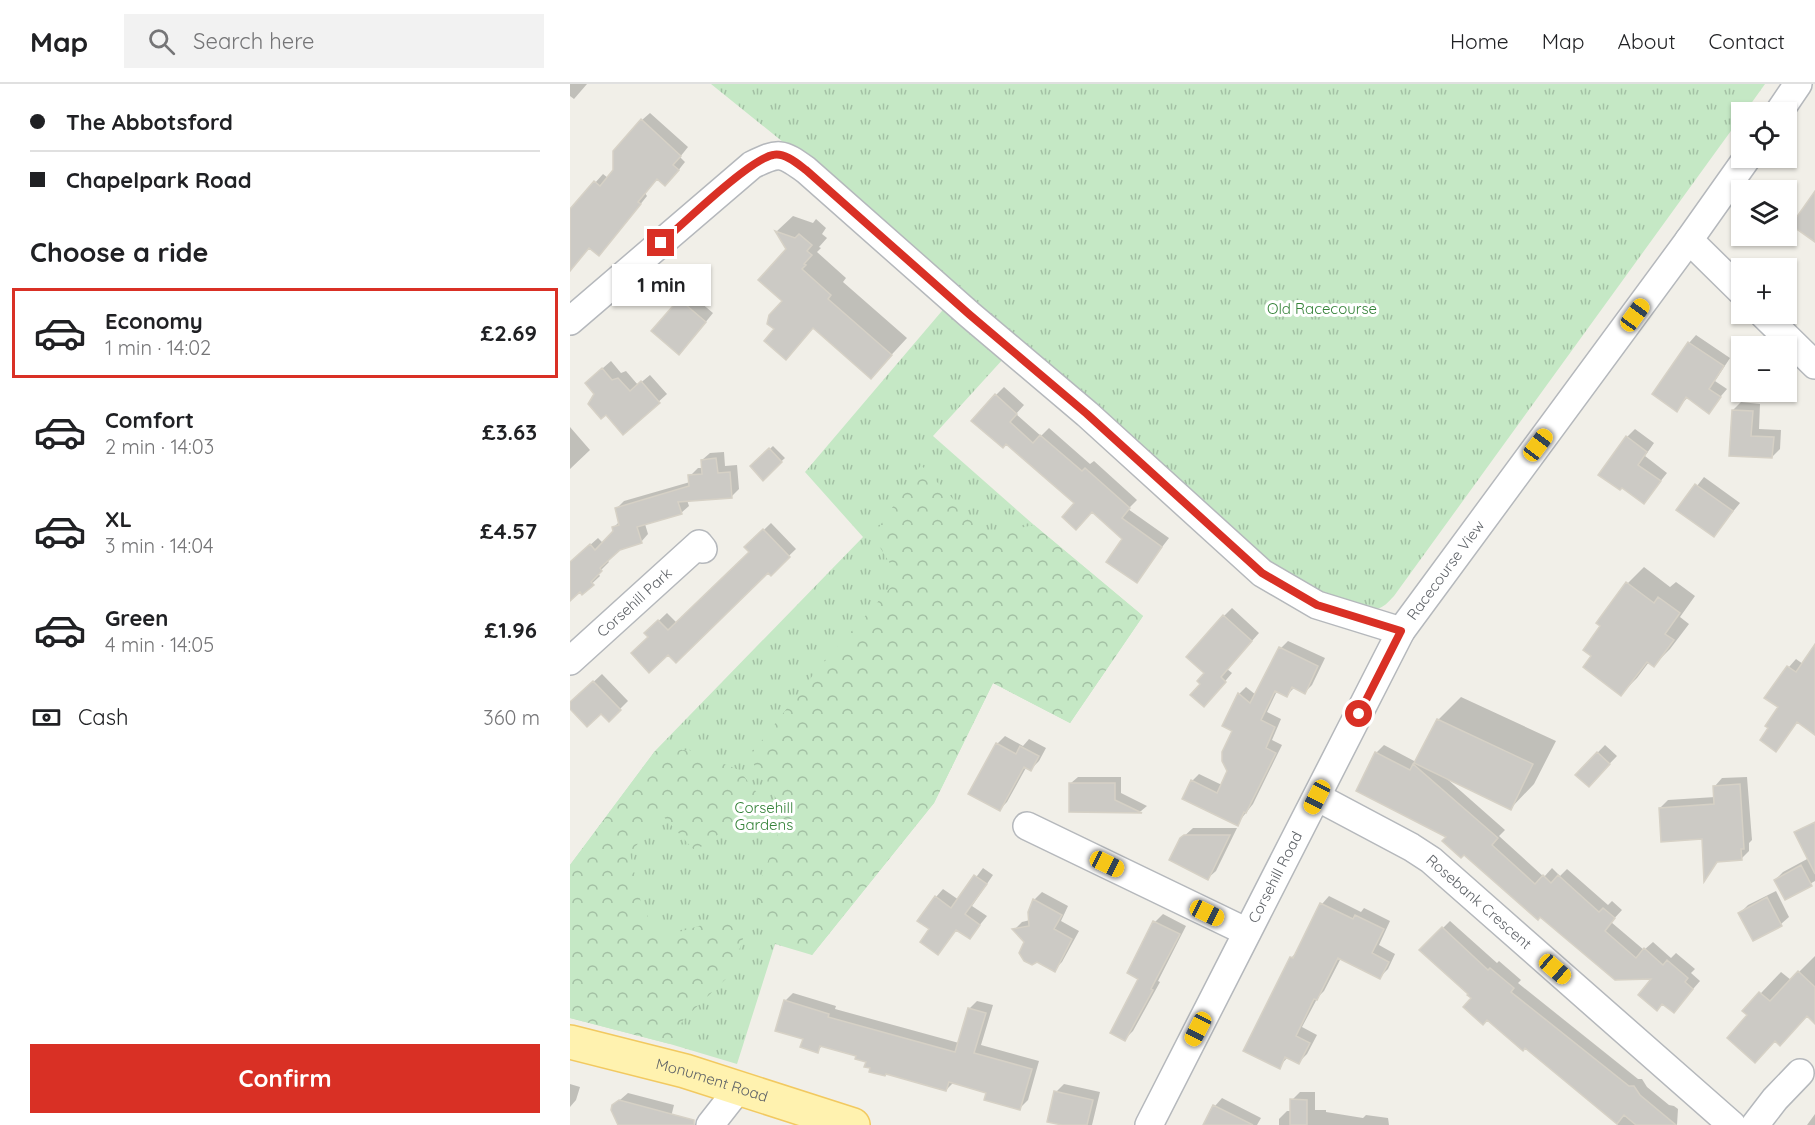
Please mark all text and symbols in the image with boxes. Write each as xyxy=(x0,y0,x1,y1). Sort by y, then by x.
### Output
search box xyxy=(124,14,544,68)
text: Map xyxy=(30,24,88,59)
icon: search xyxy=(145,25,178,58)
text: Search here xyxy=(193,27,315,55)
text: Home xyxy=(1450,28,1509,54)
text: Map xyxy=(1542,28,1585,54)
text: About xyxy=(1618,28,1676,54)
text: Contact xyxy=(1709,28,1785,54)
map controls xyxy=(1731,102,1797,402)
button: locate xyxy=(1731,102,1797,168)
text: The Abbotsford xyxy=(66,108,233,136)
text: Chapelpark Road xyxy=(66,166,251,194)
button: layers xyxy=(1731,180,1797,246)
route end xyxy=(647,229,674,256)
text: Choose a ride xyxy=(30,235,208,269)
button: + xyxy=(1731,258,1797,324)
callout: 1 min xyxy=(612,264,710,306)
text: 1 min xyxy=(637,272,686,297)
car xyxy=(1617,295,1653,335)
park label: Old Racecourse xyxy=(1267,299,1377,318)
icon: car xyxy=(33,306,87,360)
text: Economy xyxy=(105,307,203,335)
text: £2.69 xyxy=(481,319,537,347)
text: 1 min · 14:02 xyxy=(105,335,211,360)
button: − xyxy=(1731,336,1797,402)
icon: car xyxy=(33,405,87,459)
text: Comfort xyxy=(105,406,194,434)
text: £3.63 xyxy=(482,418,537,446)
car xyxy=(1520,425,1556,465)
text: 2 min · 14:03 xyxy=(105,434,214,459)
icon: car xyxy=(33,504,87,558)
text: XL xyxy=(105,505,132,533)
street label: Racecourse View xyxy=(1402,516,1488,624)
text: £4.57 xyxy=(480,517,537,545)
text: 3 min · 14:04 xyxy=(105,533,214,558)
street label: Corsehill Park xyxy=(593,563,676,641)
icon: car xyxy=(33,603,87,657)
text: Green xyxy=(105,604,168,632)
text: £1.96 xyxy=(485,616,537,644)
text: 4 min · 14:05 xyxy=(105,632,214,657)
route start xyxy=(1345,700,1372,727)
icon: cash xyxy=(30,701,63,734)
text: Cash xyxy=(78,703,129,731)
text: 360 m xyxy=(483,705,540,730)
car xyxy=(1301,777,1333,817)
park label: Corsehill Gardens xyxy=(735,798,793,834)
street label: Corsehill Road xyxy=(1244,828,1306,926)
car xyxy=(1087,848,1127,880)
street label: Rosebank Crescent xyxy=(1422,850,1536,953)
car xyxy=(1187,897,1227,929)
car xyxy=(1536,950,1574,988)
car xyxy=(1182,1009,1214,1049)
button: Confirm xyxy=(30,1044,540,1113)
street label: Monument Road xyxy=(654,1054,770,1106)

